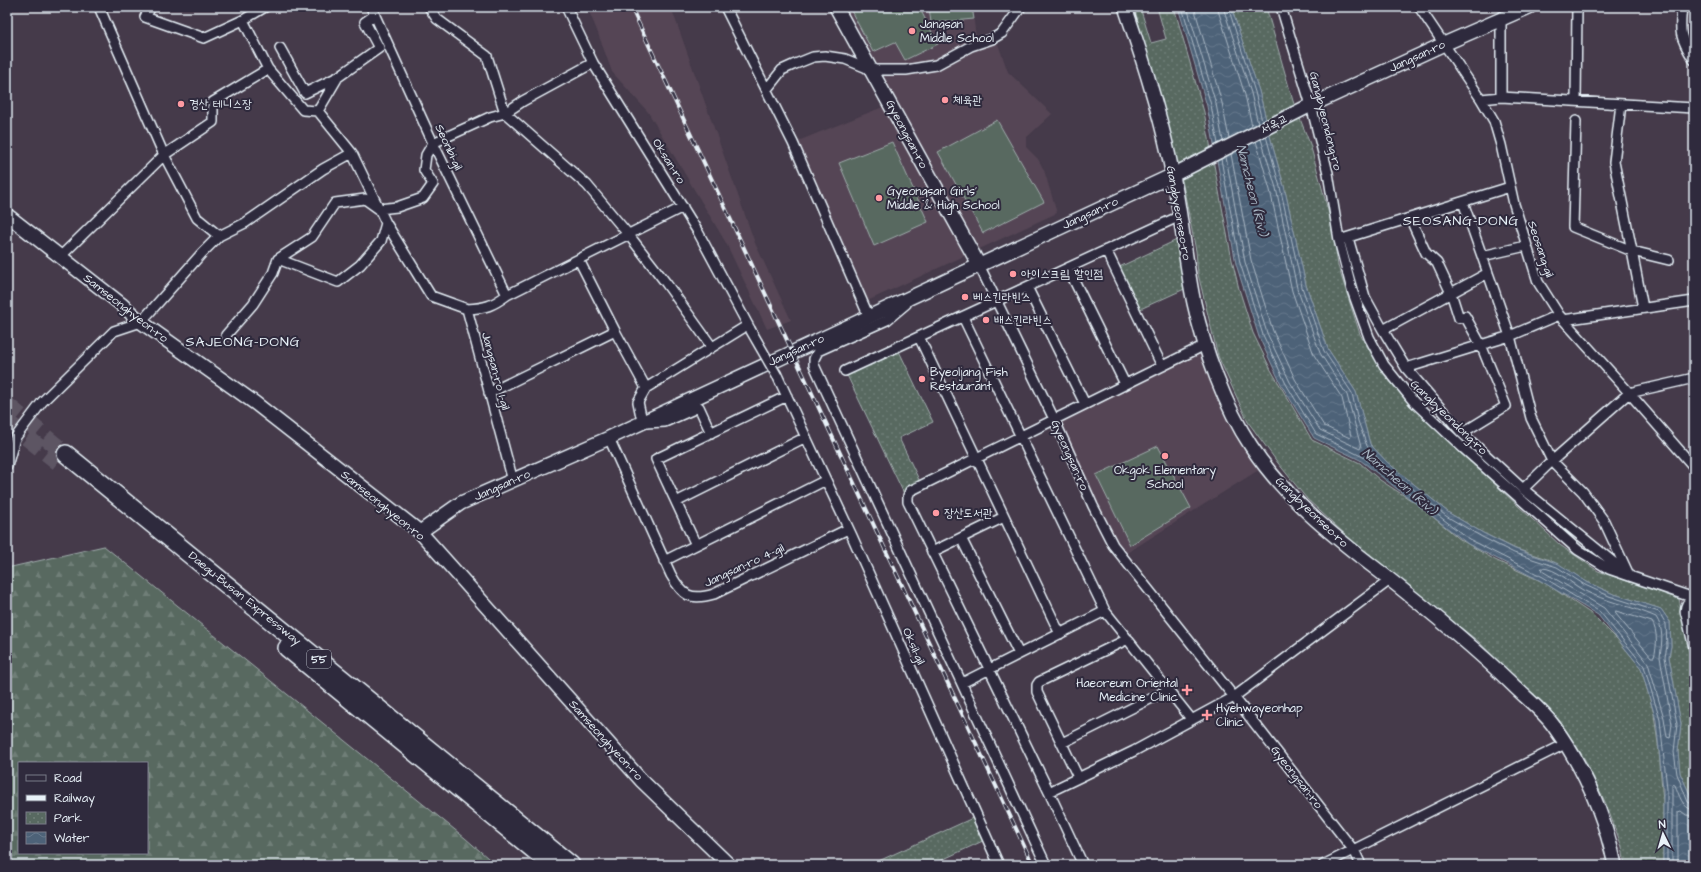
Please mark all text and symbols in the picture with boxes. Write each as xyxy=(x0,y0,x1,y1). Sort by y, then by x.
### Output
place label: Jangsan Middle School xyxy=(920,16,994,47)
marker: Jangsan Middle School xyxy=(907,26,917,36)
street label: Jangsan-ro xyxy=(1386,36,1449,78)
street label: Gangbyeondong-ro xyxy=(1304,70,1346,173)
place label: 체육관 xyxy=(953,92,982,109)
marker: 체육관 xyxy=(940,95,950,105)
place label: 경산 테니스장 xyxy=(189,96,252,113)
street label: Gyeongsan-ro xyxy=(880,97,932,172)
marker: 경산 테니스장 xyxy=(176,99,186,109)
street label: 서옥교 xyxy=(1257,110,1291,139)
street label: Seonbi-gil xyxy=(430,121,467,174)
street label: Oksan-ro xyxy=(648,135,689,187)
water label: Namcheon (Riv.) xyxy=(1232,143,1272,239)
street label: Gangbyeonseo-ro xyxy=(1161,165,1195,262)
place label: Gyeongsan Girls' Middle & High School xyxy=(887,183,1000,215)
marker: Gyeongsan Girls' Middle & High School xyxy=(874,193,884,203)
street label: Jangsan-ro xyxy=(1059,193,1122,235)
district label: SEOSANG-DONG xyxy=(1403,211,1519,231)
street label: Seosang-gil xyxy=(1522,219,1558,280)
place label: 아이스크림 할인점 xyxy=(1021,266,1103,283)
marker: 아이스크림 할인점 xyxy=(1008,269,1018,279)
street label: Samseonghyeon-ro xyxy=(79,270,172,348)
place label: 베스킨라빈스 xyxy=(973,289,1031,306)
marker: 베스킨라빈스 xyxy=(960,292,970,302)
place label: 배스킨라빈스 xyxy=(994,312,1052,329)
marker: 배스킨라빈스 xyxy=(981,315,991,325)
street label: Jangsan-ro 1-gil xyxy=(476,330,514,412)
street label: Jangsan-ro xyxy=(765,330,828,372)
district label: SAJEONG-DONG xyxy=(186,332,300,352)
place label: Byeoljang Fish Restaurant xyxy=(930,364,1008,395)
marker: Byeoljang Fish Restaurant xyxy=(917,374,927,384)
street label: Gangbyeondong-ro xyxy=(1406,376,1491,460)
street label: Gyeongsan-ro xyxy=(1045,417,1093,494)
water label: Namcheon (Riv.) xyxy=(1358,444,1442,520)
marker: Okgok Elementary School xyxy=(1160,451,1170,461)
place label: Okgok Elementary School xyxy=(1114,462,1216,493)
street label: Jangsan-ro xyxy=(471,465,534,506)
street label: Samseonghyeon-ro xyxy=(336,466,428,545)
street label: Gangbyeonseo-ro xyxy=(1271,473,1352,553)
place label: 장산도서관 xyxy=(944,505,993,522)
marker: 장산도서관 xyxy=(931,508,941,518)
street label: Jangsan-ro 4-gil xyxy=(701,539,788,592)
street label: Daegu-Busan Expressway xyxy=(184,547,305,650)
street label: Oksil-gil xyxy=(897,625,929,668)
road number: 55 xyxy=(307,650,331,668)
place label: Haeoreum Oriental Medicine Clinic xyxy=(1076,675,1178,706)
marker: Haeoreum Oriental Medicine Clinic xyxy=(1181,684,1193,696)
street label: Samseonghyeon-ro xyxy=(564,696,647,785)
place label: Hyehwayeonhap Clinic xyxy=(1216,700,1303,731)
marker: Hyehwayeonhap Clinic xyxy=(1201,709,1213,721)
street label: Gyeongsan-ro xyxy=(1266,742,1327,813)
legend xyxy=(18,762,148,854)
text: Road xyxy=(54,770,82,787)
text: Railway xyxy=(54,790,95,808)
text: Park xyxy=(54,810,82,827)
north arrow xyxy=(1643,814,1683,854)
text: N xyxy=(1658,817,1666,832)
text: Water xyxy=(54,830,90,847)

